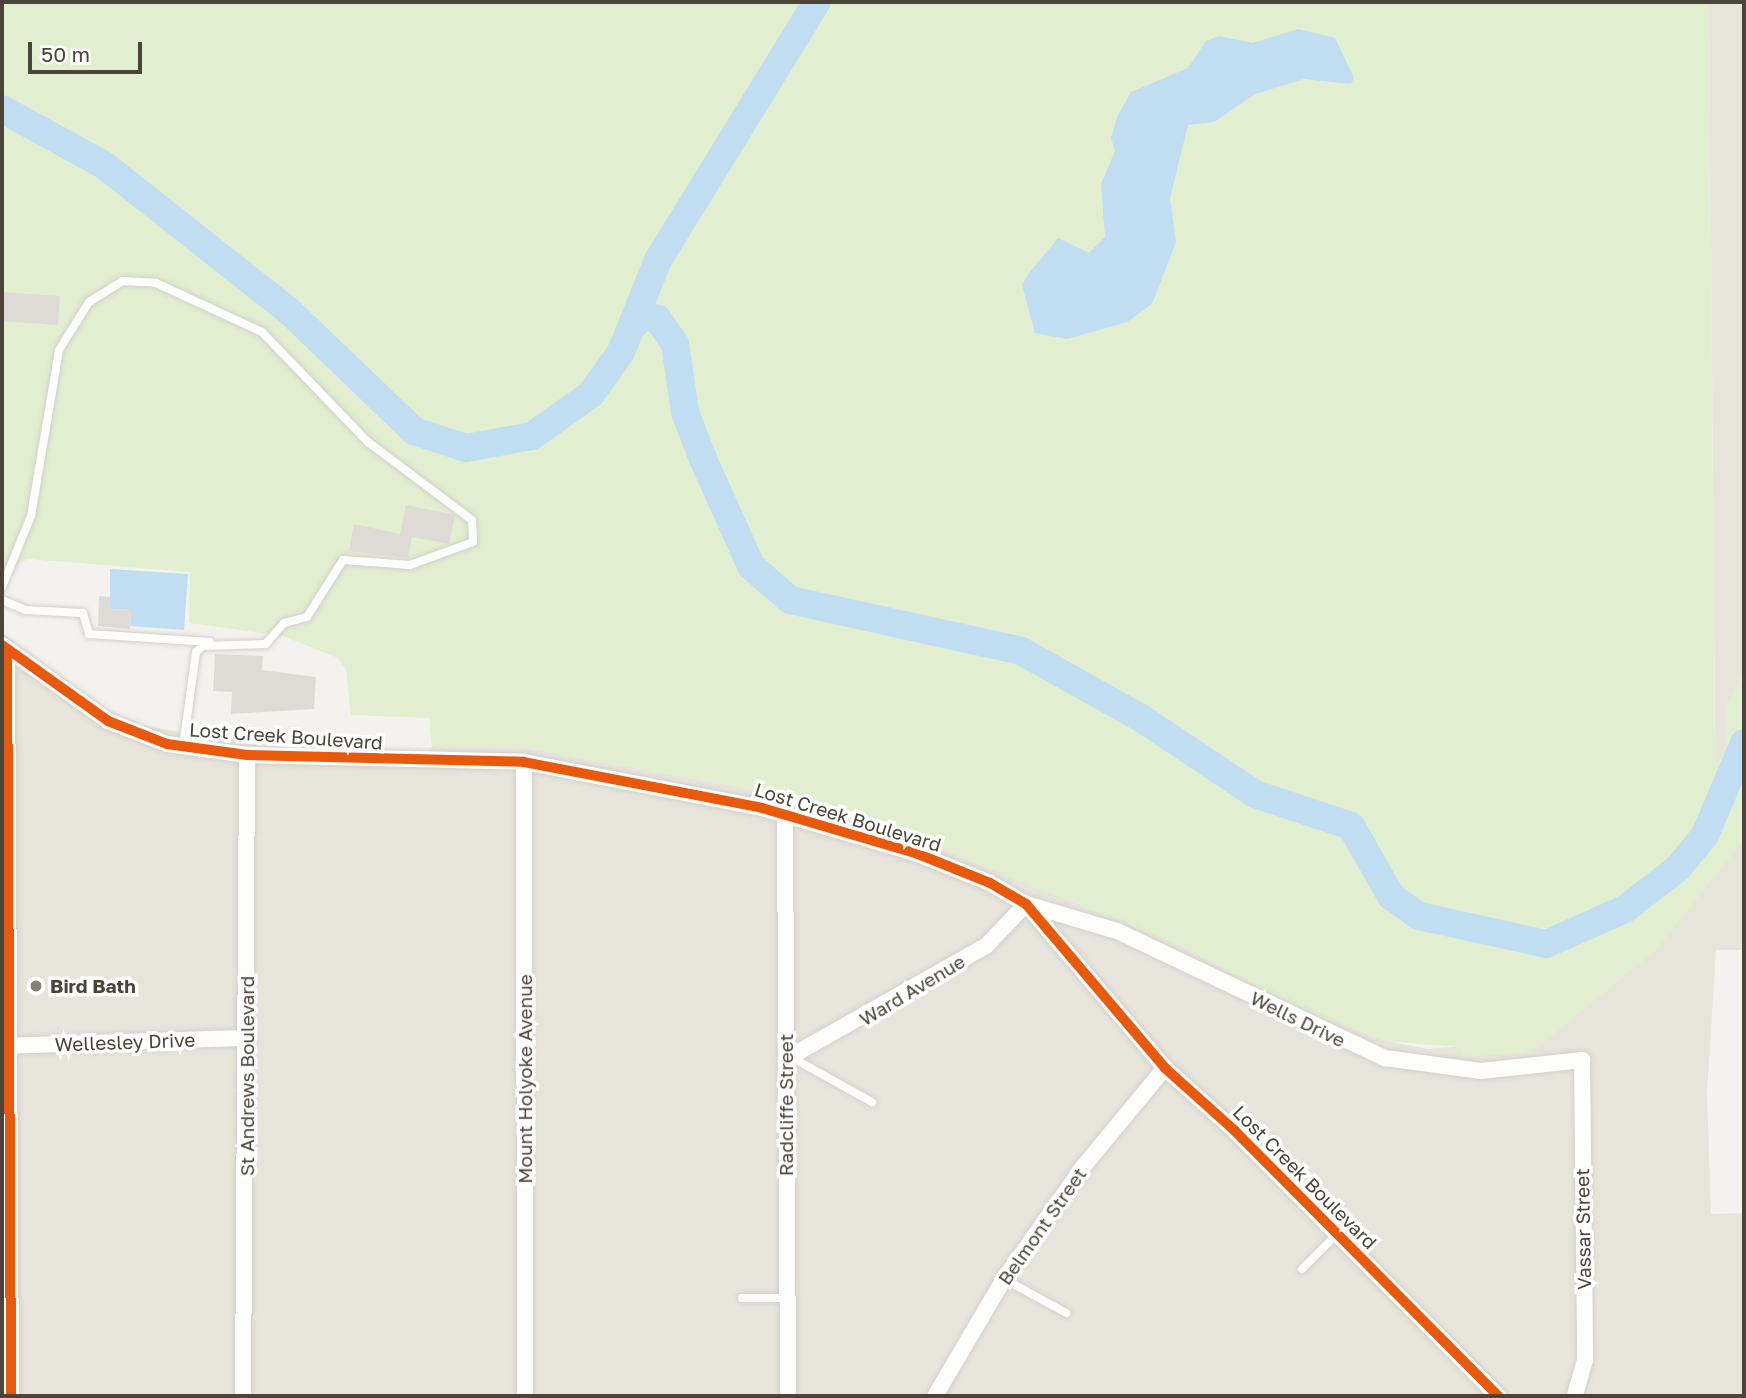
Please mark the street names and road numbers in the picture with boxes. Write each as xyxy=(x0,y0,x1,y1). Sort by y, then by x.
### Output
street label: Lost Creek Boulevard xyxy=(188,718,384,754)
street label: Lost Creek Boulevard xyxy=(752,778,944,856)
street label: Ward Avenue xyxy=(855,950,969,1030)
street label: Mount Holyoke Avenue xyxy=(514,974,536,1184)
street label: St Andrews Boulevard xyxy=(236,976,258,1176)
street label: Wells Drive xyxy=(1247,986,1349,1052)
street label: Wellesley Drive xyxy=(54,1028,196,1056)
street label: Radcliffe Street xyxy=(775,1034,797,1176)
street label: Lost Creek Boulevard xyxy=(1228,1100,1382,1254)
street label: Belmont Street xyxy=(993,1163,1091,1289)
street label: Vassar Street xyxy=(1571,1168,1595,1290)

